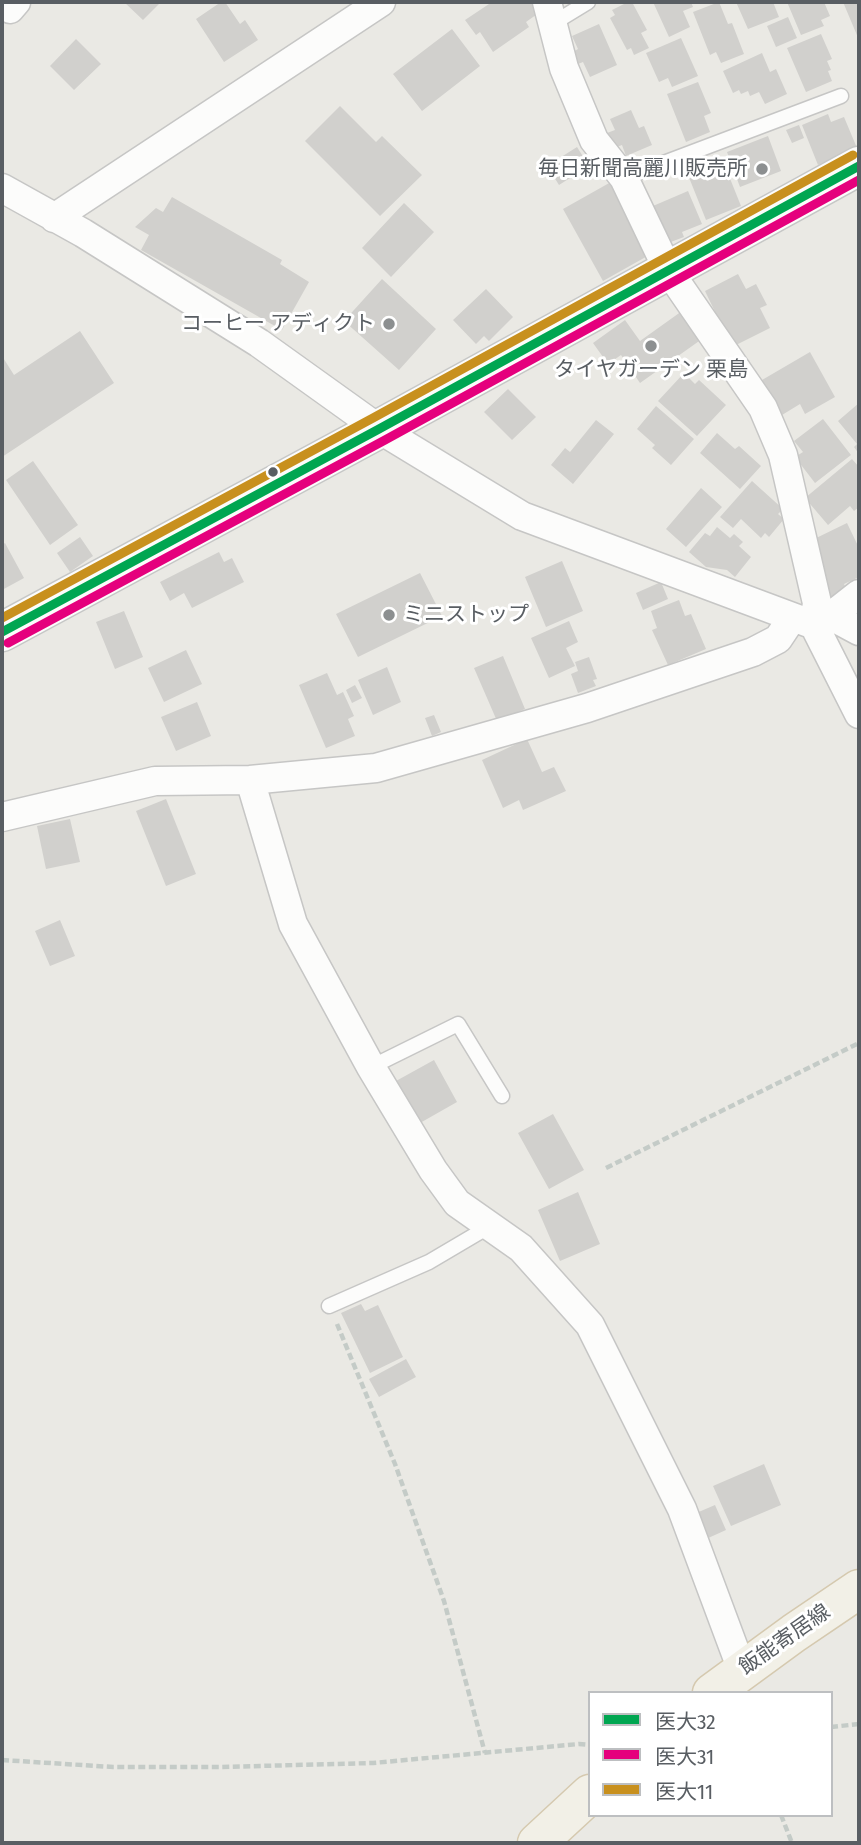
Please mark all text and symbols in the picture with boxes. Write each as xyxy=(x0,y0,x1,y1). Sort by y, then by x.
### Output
place label: 毎日新聞高麗川販売所 xyxy=(538,156,748,182)
marker: 毎日新聞高麗川販売所 xyxy=(754,161,770,177)
place label: コーヒー アディクト xyxy=(181,311,375,337)
marker: コーヒー アディクト xyxy=(381,316,397,332)
marker: タイヤガーデン 栗島 xyxy=(643,338,659,354)
place label: タイヤガーデン 栗島 xyxy=(554,357,748,383)
unlabelled marker xyxy=(266,465,280,479)
place label: ミニストップ xyxy=(403,602,529,628)
marker: ミニストップ xyxy=(381,607,397,623)
street label: 飯能寄居線 xyxy=(735,1600,835,1680)
legend xyxy=(588,1691,833,1817)
text: 医大32 xyxy=(655,1709,716,1735)
text: 医大31 xyxy=(655,1744,714,1770)
text: 医大11 xyxy=(655,1779,713,1805)

